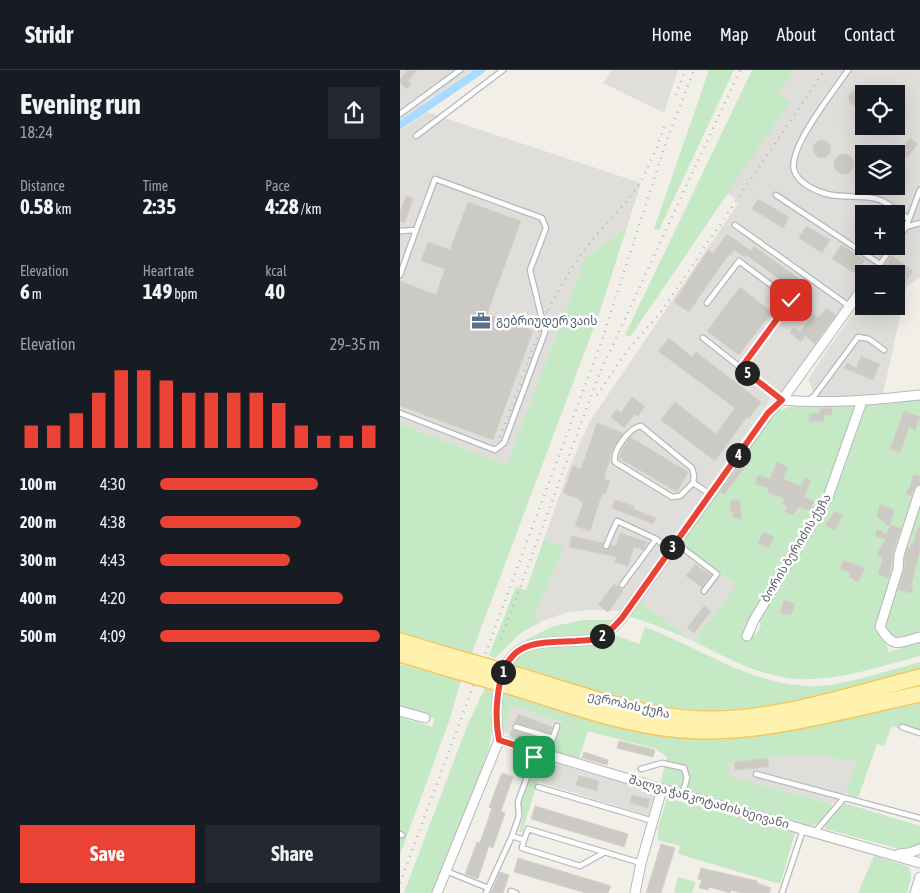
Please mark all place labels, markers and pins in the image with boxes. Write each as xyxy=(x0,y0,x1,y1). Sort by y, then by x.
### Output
pin xyxy=(770,279,812,321)
office icon: გებრიუდერ ვაის xyxy=(470,310,492,332)
place label: გებრიუდერ ვაის xyxy=(496,314,598,329)
pin: 5 xyxy=(734,360,760,386)
pin: 4 xyxy=(726,442,750,468)
pin: 3 xyxy=(660,534,684,560)
pin: 2 xyxy=(590,624,614,648)
pin: 1 xyxy=(490,660,516,684)
pin xyxy=(513,736,555,778)

